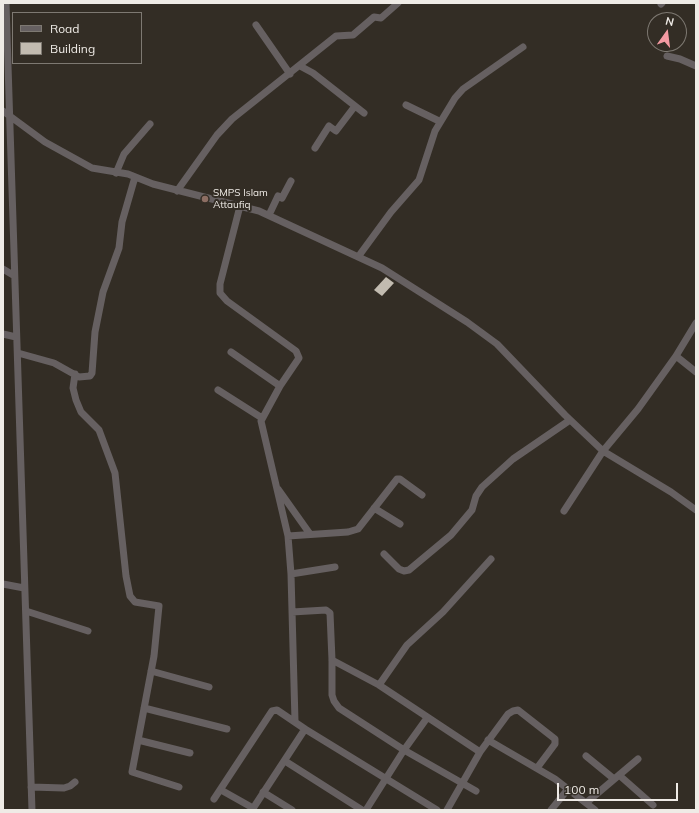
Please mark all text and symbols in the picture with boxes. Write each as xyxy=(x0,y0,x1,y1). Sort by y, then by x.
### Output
legend xyxy=(12,12,142,64)
north arrow xyxy=(647,12,687,52)
text: N xyxy=(664,14,675,29)
text: Road xyxy=(50,21,79,36)
text: Building xyxy=(50,41,95,56)
place label: SMPS Islam Attaufiq xyxy=(213,187,268,210)
marker: SMPS Islam Attaufiq xyxy=(200,194,210,204)
scale bar xyxy=(559,775,680,801)
text: 100 m xyxy=(564,782,599,797)

